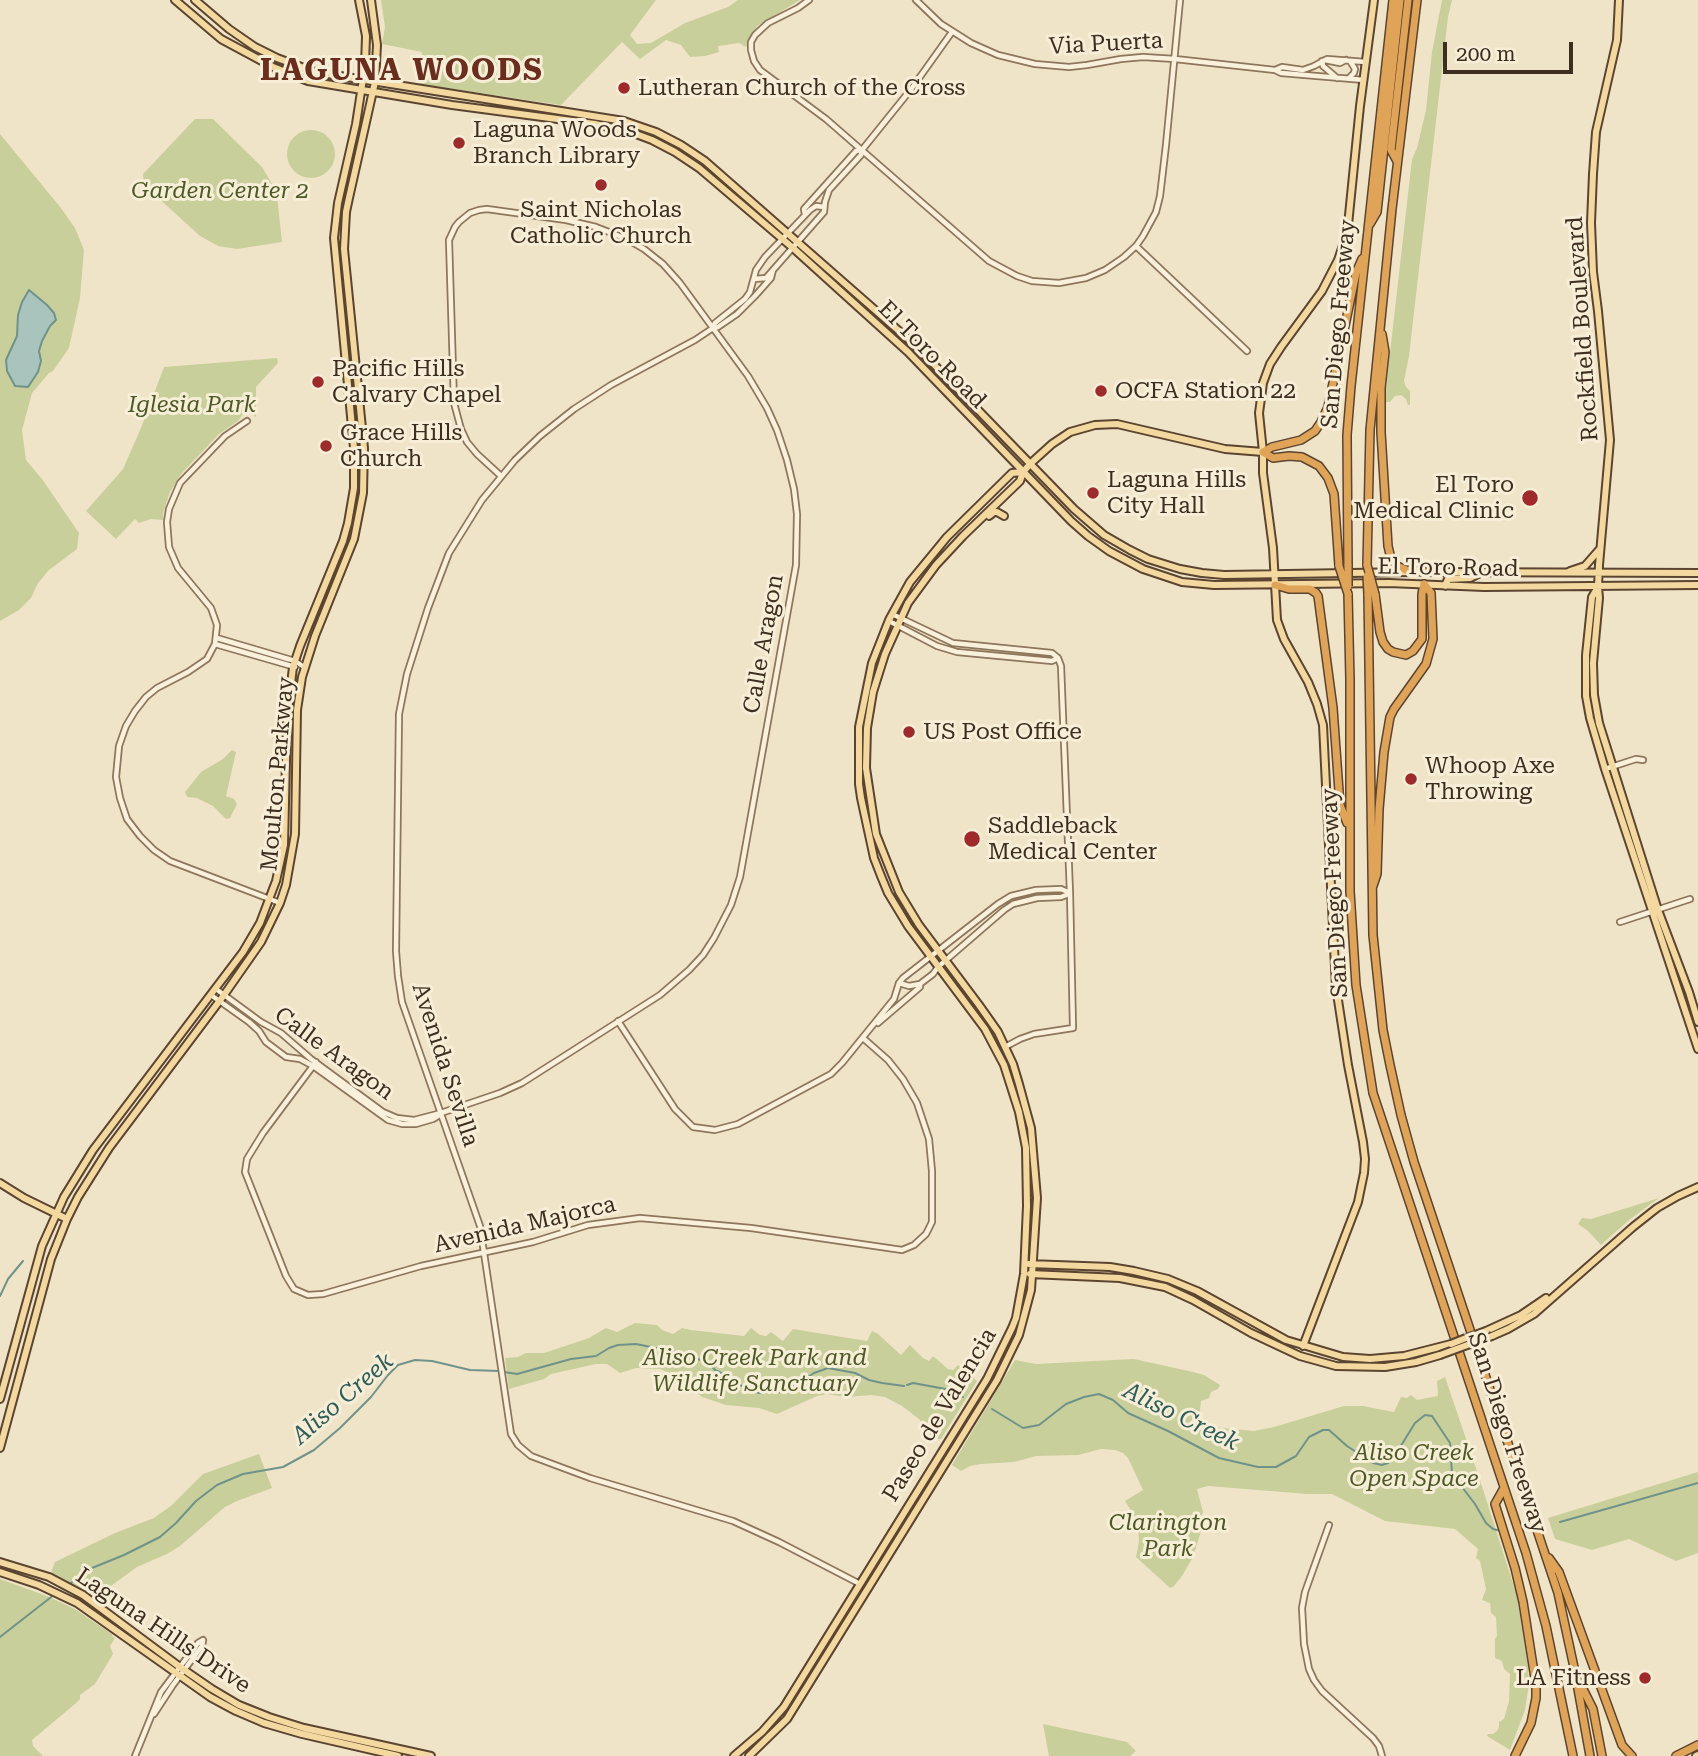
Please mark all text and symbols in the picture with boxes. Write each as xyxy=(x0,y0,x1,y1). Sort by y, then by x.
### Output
street label: Via Puerta xyxy=(1048,27,1164,61)
scale bar xyxy=(1446,28,1576,72)
text: 200 m xyxy=(1456,42,1516,66)
district label: LAGUNA WOODS xyxy=(262,53,542,89)
place label: Lutheran Church of the Cross xyxy=(638,74,965,102)
marker: Lutheran Church of the Cross xyxy=(616,80,632,96)
place label: Laguna Woods Branch Library xyxy=(473,116,640,170)
marker: Laguna Woods Branch Library xyxy=(451,135,467,151)
park label: Garden Center 2 xyxy=(131,177,309,205)
marker: Saint Nicholas Catholic Church xyxy=(593,177,609,193)
place label: Saint Nicholas Catholic Church xyxy=(510,196,692,250)
street label: Rockfield Boulevard xyxy=(1561,216,1605,442)
street label: San Diego Freeway xyxy=(1316,218,1362,430)
street label: El Toro Road xyxy=(872,295,992,415)
place label: Pacific Hills Calvary Chapel xyxy=(332,355,501,409)
marker: Pacific Hills Calvary Chapel xyxy=(310,374,326,390)
place label: OCFA Station 22 xyxy=(1115,377,1296,405)
marker: OCFA Station 22 xyxy=(1093,383,1109,399)
park label: Iglesia Park xyxy=(128,391,256,419)
place label: Grace Hills Church xyxy=(340,419,462,473)
marker: Grace Hills Church xyxy=(318,438,334,454)
place label: Laguna Hills City Hall xyxy=(1107,466,1246,520)
place label: El Toro Medical Clinic xyxy=(1353,471,1514,525)
marker: Laguna Hills City Hall xyxy=(1085,485,1101,501)
marker: El Toro Medical Clinic xyxy=(1520,488,1540,508)
street label: El Toro Road xyxy=(1377,553,1519,583)
street label: Calle Aragon xyxy=(738,572,790,716)
street label: Moulton Parkway xyxy=(256,676,300,872)
place label: US Post Office xyxy=(923,718,1082,746)
marker: US Post Office xyxy=(901,724,917,740)
place label: Whoop Axe Throwing xyxy=(1425,752,1555,806)
marker: Whoop Axe Throwing xyxy=(1403,771,1419,787)
street label: San Diego Freeway xyxy=(1316,788,1354,998)
place label: Saddleback Medical Center xyxy=(988,812,1157,866)
marker: Saddleback Medical Center xyxy=(962,829,982,849)
street label: Avenida Sevilla xyxy=(406,980,484,1150)
street label: Calle Aragon xyxy=(269,1001,399,1107)
street label: Avenida Majorca xyxy=(431,1191,619,1259)
street label: Paseo de Valencia xyxy=(877,1323,1003,1507)
street label: San Diego Freeway xyxy=(1461,1329,1553,1537)
park label: Aliso Creek Park and Wildlife Sanctuary xyxy=(643,1344,867,1398)
water label: Aliso Creek xyxy=(286,1347,400,1451)
water label: Aliso Creek xyxy=(1118,1377,1244,1457)
park label: Aliso Creek Open Space xyxy=(1349,1439,1479,1493)
park label: Clarington Park xyxy=(1109,1509,1227,1563)
street label: Laguna Hills Drive xyxy=(70,1562,256,1700)
place label: LA Fitness xyxy=(1516,1664,1631,1692)
marker: LA Fitness xyxy=(1637,1670,1653,1686)

